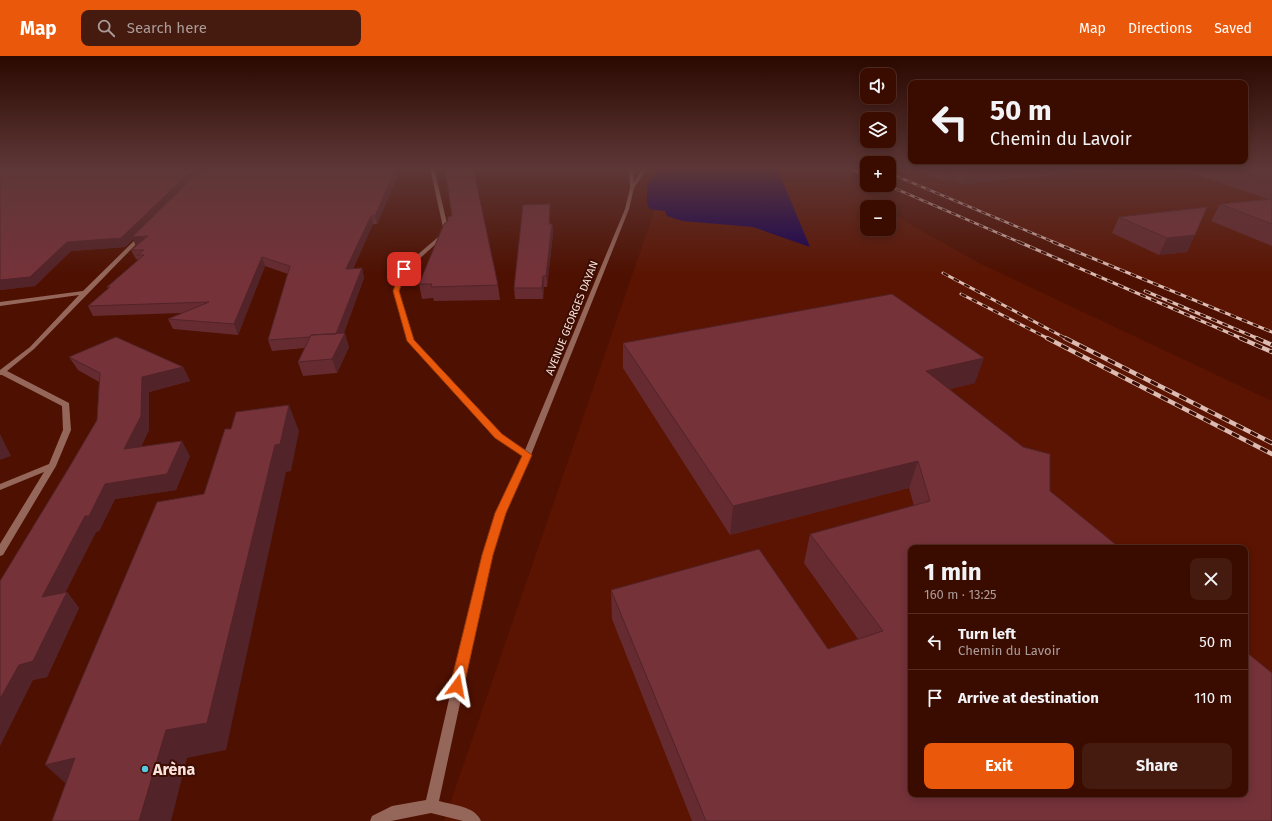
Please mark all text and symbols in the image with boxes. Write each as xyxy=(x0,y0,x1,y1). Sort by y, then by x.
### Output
search box xyxy=(81,10,361,46)
text: Map xyxy=(20,17,57,40)
icon: search xyxy=(95,17,117,39)
text: Search here xyxy=(127,19,207,37)
text: Map xyxy=(1079,20,1106,37)
text: Directions xyxy=(1128,20,1192,37)
text: Saved xyxy=(1214,20,1252,37)
map controls xyxy=(860,68,896,236)
button: sound xyxy=(860,68,896,104)
text: 50 m xyxy=(990,94,1052,127)
icon: left xyxy=(924,96,976,148)
button: layers xyxy=(860,112,896,148)
text: Chemin du Lavoir xyxy=(990,128,1132,150)
button: + xyxy=(860,156,896,192)
button: − xyxy=(860,200,896,236)
pin xyxy=(387,252,421,286)
icon: arrive xyxy=(393,258,415,280)
street label: AVENUE GEORGES DAYAN xyxy=(543,259,601,377)
text: 1 min xyxy=(924,558,982,586)
button: close xyxy=(1190,558,1232,600)
text: 160 m · 13:25 xyxy=(924,587,997,602)
text: Turn left xyxy=(958,625,1016,643)
icon: left xyxy=(924,631,946,653)
text: 50 m xyxy=(1199,633,1232,651)
text: Chemin du Lavoir xyxy=(958,643,1060,658)
position arrow xyxy=(436,665,478,707)
icon: arrive xyxy=(924,687,946,709)
text: Arrive at destination xyxy=(958,689,1099,707)
text: 110 m xyxy=(1194,689,1232,707)
button: Exit xyxy=(924,743,1074,789)
button: Share xyxy=(1082,743,1232,789)
place label: Arèna xyxy=(152,760,195,779)
marker: Arèna xyxy=(140,764,150,774)

